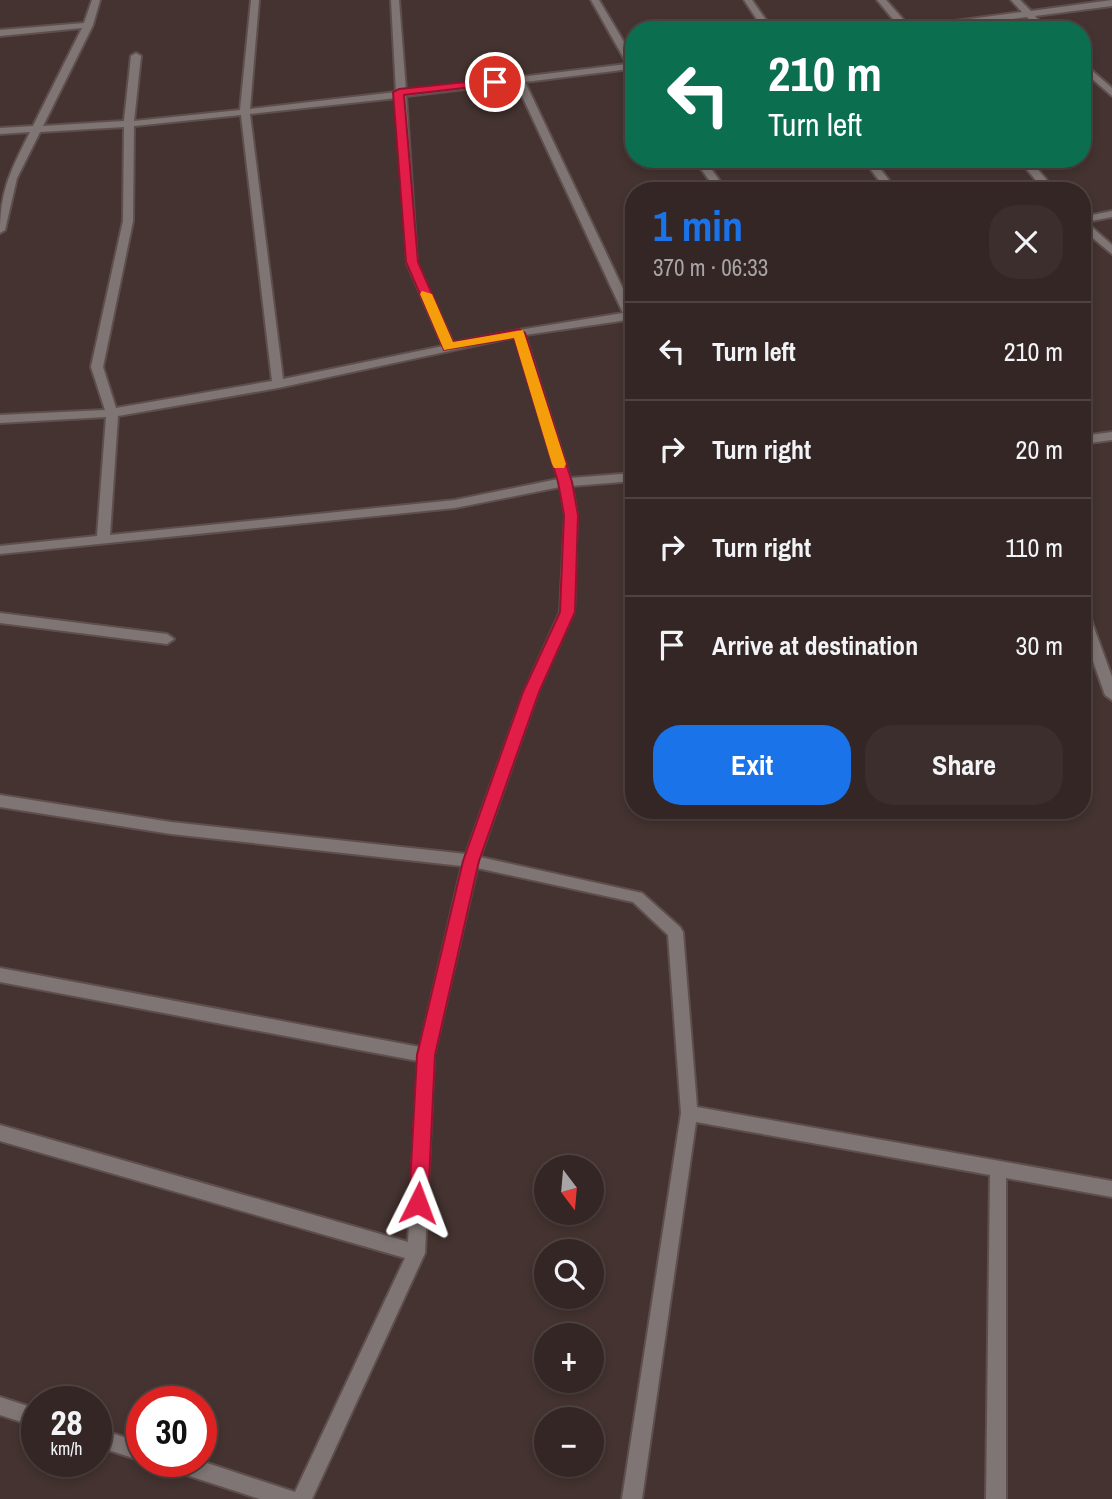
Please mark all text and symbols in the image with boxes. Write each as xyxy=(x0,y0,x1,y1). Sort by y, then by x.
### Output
text: 210 m xyxy=(768,40,882,106)
icon: left xyxy=(653,49,744,140)
pin xyxy=(465,52,525,112)
icon: arrive xyxy=(476,63,514,101)
text: Turn left xyxy=(768,103,862,146)
text: 1 min xyxy=(653,198,743,254)
button: close xyxy=(989,205,1063,279)
text: 370 m · 06:33 xyxy=(653,252,768,283)
icon: left xyxy=(653,332,691,370)
text: Turn left xyxy=(712,334,796,369)
text: 210 m xyxy=(1004,334,1063,369)
icon: right xyxy=(653,430,691,468)
text: Turn right xyxy=(712,432,811,467)
text: 20 m xyxy=(1016,432,1063,467)
icon: right xyxy=(653,528,691,566)
text: Turn right xyxy=(712,530,811,565)
text: 110 m xyxy=(1005,530,1063,565)
icon: arrive xyxy=(653,626,691,664)
text: Arrive at destination xyxy=(712,628,918,663)
text: 30 m xyxy=(1016,628,1063,663)
button: Exit xyxy=(653,725,851,805)
button: Share xyxy=(865,725,1063,805)
north arrow xyxy=(534,1155,604,1225)
map controls xyxy=(534,1155,604,1477)
position arrow xyxy=(381,1166,455,1240)
button: search xyxy=(534,1239,604,1309)
button: + xyxy=(534,1323,604,1393)
speed limit sign: 30 xyxy=(126,1386,217,1477)
text: 28 xyxy=(51,1399,82,1446)
button: − xyxy=(534,1407,604,1477)
text: km/h xyxy=(51,1436,83,1461)

